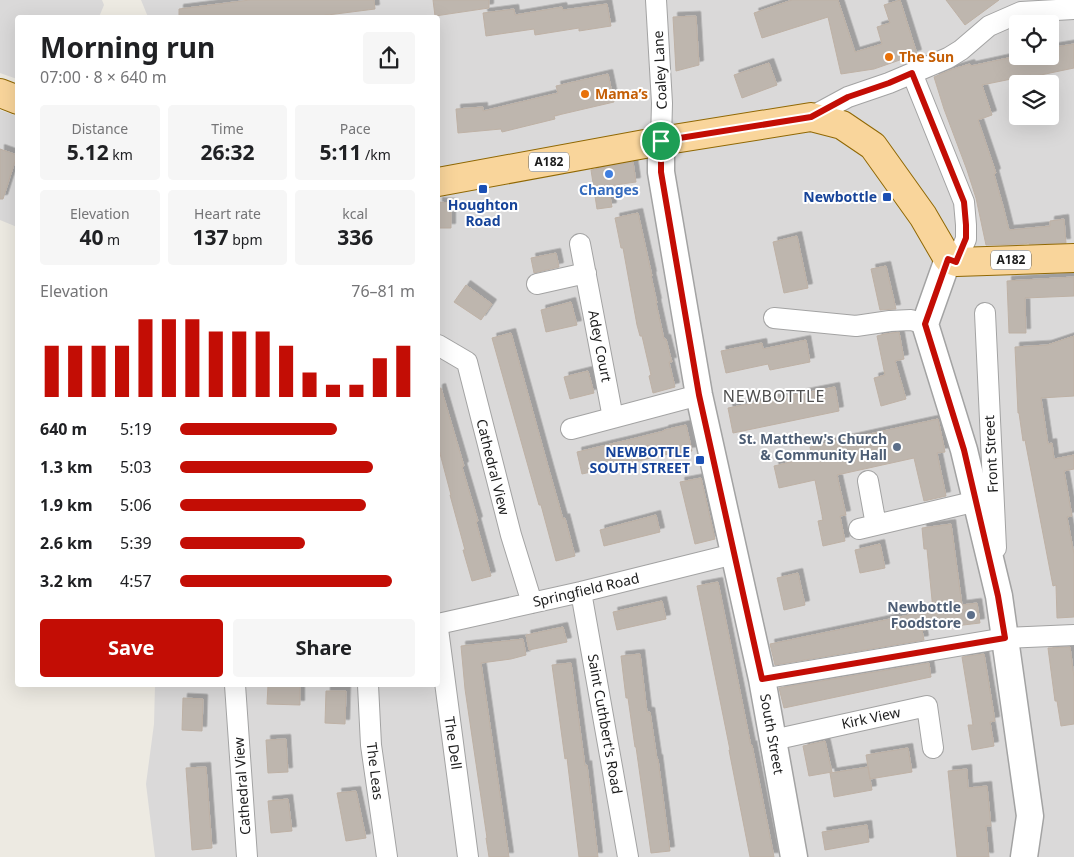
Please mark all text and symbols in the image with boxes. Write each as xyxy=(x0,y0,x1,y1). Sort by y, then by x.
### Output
map controls xyxy=(1009,15,1059,125)
button: locate xyxy=(1009,15,1059,65)
text: Morning run xyxy=(40,28,215,66)
street label: Coaley Lane xyxy=(648,30,671,110)
button: share xyxy=(363,32,415,84)
place label: The Sun xyxy=(899,47,954,66)
marker: The Sun xyxy=(883,51,895,63)
text: 07:00 · 8 × 640 m xyxy=(40,66,167,88)
button: layers xyxy=(1009,75,1059,125)
place label: Mama’s xyxy=(595,84,648,103)
marker: Mama’s xyxy=(579,88,591,100)
text: Distance xyxy=(71,119,128,138)
text: Time xyxy=(211,119,244,138)
text: Pace xyxy=(340,119,371,138)
pin xyxy=(640,120,682,162)
icon: arrive xyxy=(647,127,675,155)
text: 5.12 xyxy=(67,138,109,166)
text: 26:32 xyxy=(201,138,254,166)
text: 5:11 xyxy=(319,138,361,166)
text: km xyxy=(109,145,133,164)
text: /km xyxy=(361,145,391,164)
road number: A182 xyxy=(529,152,569,172)
marker: Changes xyxy=(603,168,615,180)
place label: Changes xyxy=(579,180,639,199)
marker: Houghton Road xyxy=(477,183,489,195)
place label: Newbottle xyxy=(803,187,877,206)
marker: Newbottle xyxy=(881,191,893,203)
place label: Houghton Road xyxy=(448,195,518,230)
text: Elevation xyxy=(70,204,130,223)
text: Heart rate xyxy=(194,204,261,223)
text: kcal xyxy=(342,204,368,223)
text: 40 xyxy=(79,223,103,251)
text: 137 xyxy=(192,223,229,251)
text: 336 xyxy=(337,223,373,251)
text: m xyxy=(103,230,120,249)
text: bpm xyxy=(229,230,262,249)
road number: A182 xyxy=(991,250,1031,270)
text: Elevation xyxy=(40,280,108,302)
text: 76–81 m xyxy=(351,280,415,302)
street label: Adey Court xyxy=(584,308,617,383)
district label: NEWBOTTLE xyxy=(723,385,825,407)
street label: Front Street xyxy=(979,415,1002,493)
street label: Cathedral View xyxy=(472,417,515,517)
text: 640 m xyxy=(40,418,87,440)
text: 5:19 xyxy=(120,418,152,440)
place label: St. Matthew's Church & Community Hall xyxy=(739,429,887,464)
marker: St. Matthew's Church & Community Hall xyxy=(891,441,903,453)
place label: NEWBOTTLE SOUTH STREET xyxy=(589,442,690,477)
marker: NEWBOTTLE SOUTH STREET xyxy=(694,454,706,466)
text: 1.3 km xyxy=(40,456,92,478)
text: 5:03 xyxy=(120,456,152,478)
text: 1.9 km xyxy=(40,494,92,516)
text: 5:06 xyxy=(120,494,152,516)
text: 2.6 km xyxy=(40,532,92,554)
text: 5:39 xyxy=(120,532,152,554)
street label: Springfield Road xyxy=(531,568,641,611)
text: 3.2 km xyxy=(40,570,92,592)
text: 4:57 xyxy=(120,570,152,592)
place label: Newbottle Foodstore xyxy=(887,597,961,632)
marker: Newbottle Foodstore xyxy=(965,609,977,621)
button: Save xyxy=(40,619,223,677)
button: Share xyxy=(233,619,415,677)
street label: Saint Cuthbert's Road xyxy=(584,652,627,796)
street label: South Street xyxy=(756,692,789,776)
street label: Kirk View xyxy=(840,702,902,733)
street label: The Dell xyxy=(440,715,467,771)
street label: Cathedral View xyxy=(229,736,254,836)
street label: The Leas xyxy=(363,741,388,801)

